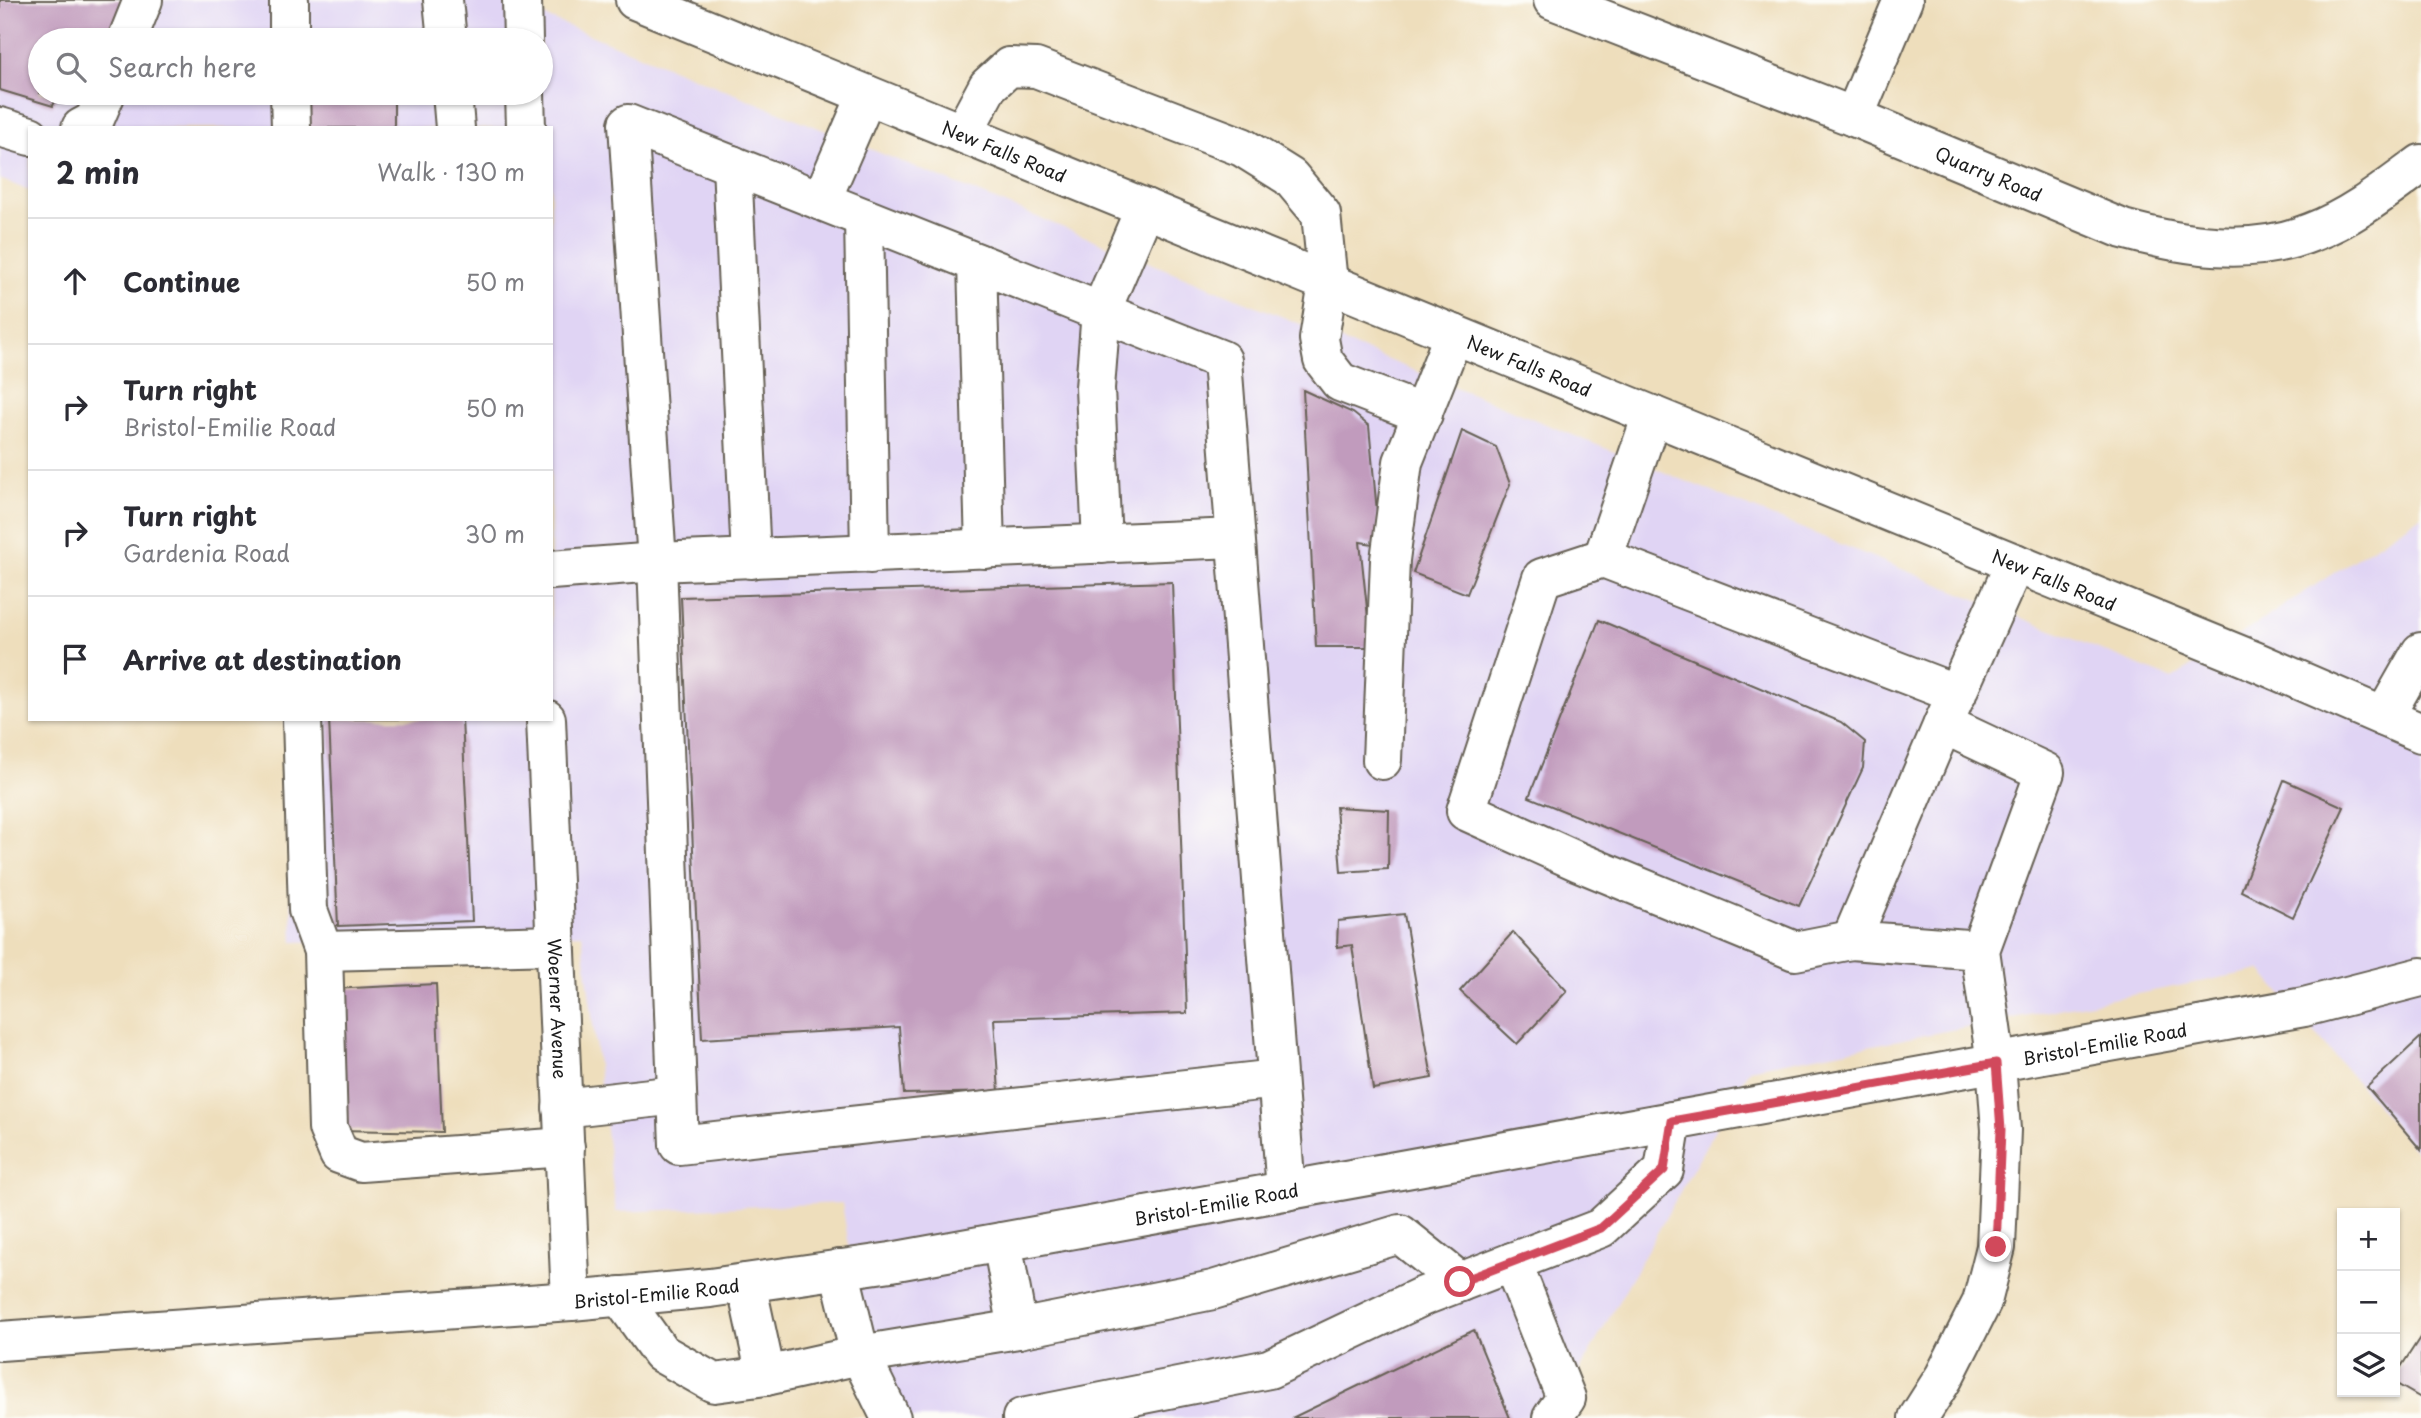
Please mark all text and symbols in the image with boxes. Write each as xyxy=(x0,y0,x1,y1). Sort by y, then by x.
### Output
search box xyxy=(28,28,553,105)
text: Search here xyxy=(108,47,257,86)
icon: search xyxy=(52,48,90,86)
street label: New Falls Road xyxy=(938,113,1071,188)
street label: Quarry Road xyxy=(1931,139,2046,207)
text: 2 min xyxy=(56,149,140,194)
text: Walk · 130 m xyxy=(377,154,525,189)
icon: ahead xyxy=(56,262,94,300)
text: Continue xyxy=(123,262,240,301)
text: 50 m xyxy=(465,264,525,299)
street label: New Falls Road xyxy=(1463,328,1596,403)
text: Turn right xyxy=(123,370,257,409)
icon: right xyxy=(56,388,94,426)
text: 50 m xyxy=(465,390,525,425)
text: Bristol-Emilie Road xyxy=(123,409,336,444)
text: Turn right xyxy=(123,496,257,535)
icon: right xyxy=(56,514,94,552)
text: 30 m xyxy=(464,516,525,551)
text: Gardenia Road xyxy=(123,535,290,570)
street label: New Falls Road xyxy=(1988,542,2121,617)
icon: arrive xyxy=(56,640,94,678)
text: Arrive at destination xyxy=(123,640,402,679)
street label: Woerner Avenue xyxy=(542,938,575,1080)
street label: Bristol-Emilie Road xyxy=(2020,1015,2189,1071)
street label: Bristol-Emilie Road xyxy=(1131,1175,1301,1231)
map controls xyxy=(2337,1208,2400,1397)
button: + xyxy=(2337,1208,2400,1271)
route end xyxy=(1980,1231,2011,1262)
route start xyxy=(1444,1266,1475,1297)
street label: Bristol-Emilie Road xyxy=(572,1270,741,1314)
button: − xyxy=(2337,1271,2400,1334)
button: layers xyxy=(2337,1334,2400,1397)

